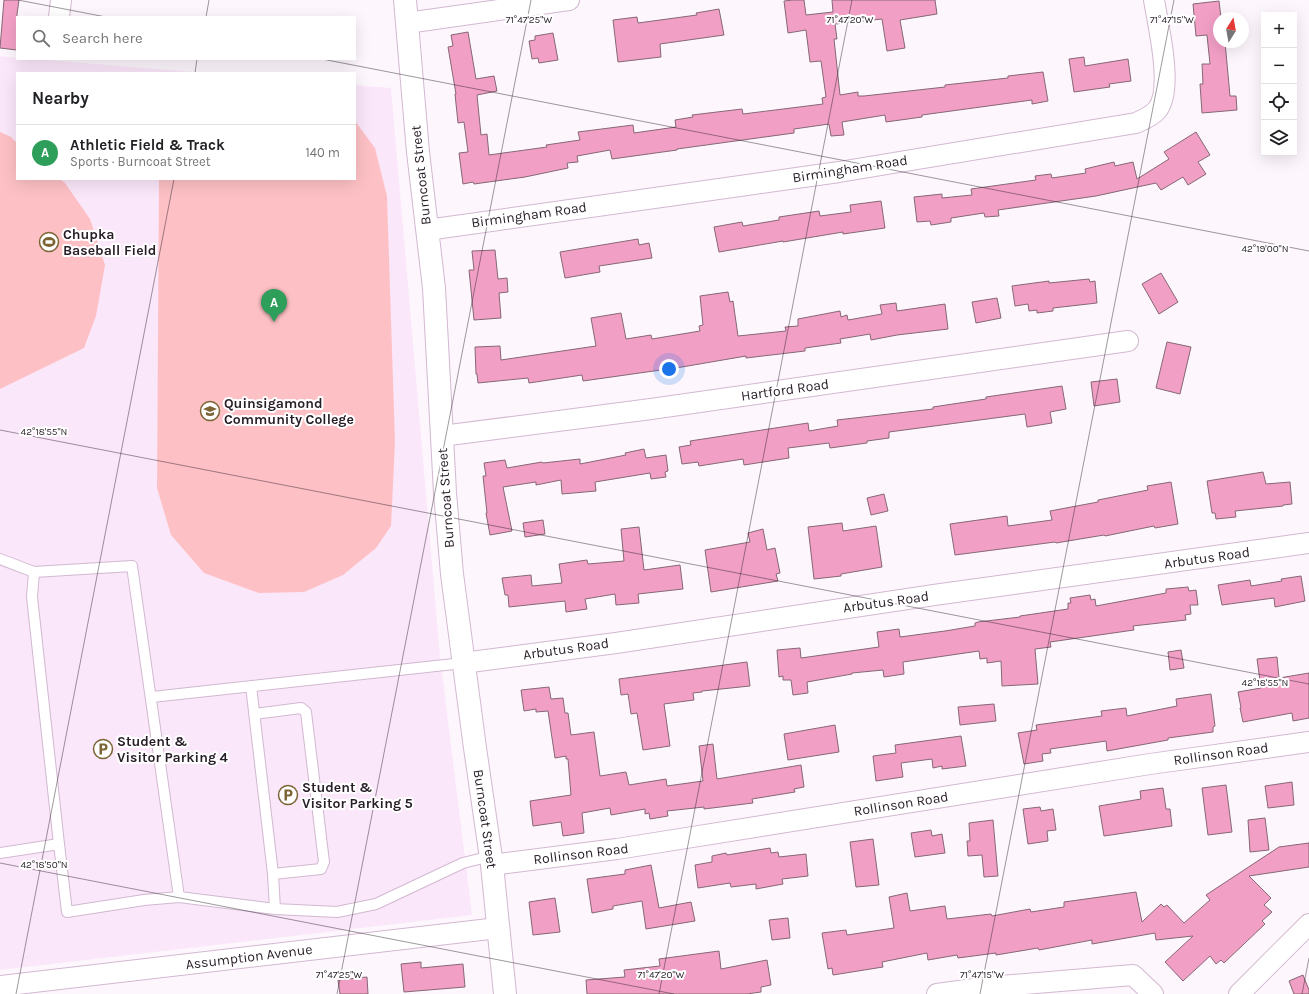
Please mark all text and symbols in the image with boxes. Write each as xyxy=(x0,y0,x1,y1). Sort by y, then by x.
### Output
north arrow xyxy=(1213,12,1249,48)
map controls xyxy=(1261,12,1297,156)
button: + xyxy=(1261,12,1297,48)
text: 71°47'25"W xyxy=(506,14,552,26)
text: 71°47'20"W xyxy=(827,14,873,26)
text: 71°47'15"W xyxy=(1150,14,1194,26)
search box xyxy=(16,16,356,60)
icon: search xyxy=(30,27,52,49)
text: Search here xyxy=(62,29,143,47)
button: − xyxy=(1261,48,1297,84)
button: locate xyxy=(1261,84,1297,120)
text: Nearby xyxy=(32,88,89,108)
button: layers xyxy=(1261,120,1297,156)
street label: Burncoat Street xyxy=(407,124,435,226)
text: Athletic Field & Track xyxy=(70,136,225,154)
text: A xyxy=(41,145,49,160)
text: 140 m xyxy=(305,145,340,160)
street label: Birmingham Road xyxy=(791,152,909,186)
text: Sports · Burncoat Street xyxy=(70,154,211,169)
street label: Birmingham Road xyxy=(470,198,588,232)
place label: Chupka Baseball Field xyxy=(63,226,156,259)
sports icon: Chupka Baseball Field xyxy=(38,231,60,253)
text: 42°19'00"N xyxy=(1241,243,1289,255)
pin: A xyxy=(261,289,287,322)
your location xyxy=(659,359,679,379)
street label: Hartford Road xyxy=(740,375,830,405)
place label: Quinsigamond Community College xyxy=(224,395,354,428)
school or university icon: Quinsigamond Community College xyxy=(199,400,221,422)
text: 42°18'55"N xyxy=(21,426,67,438)
street label: Burncoat Street xyxy=(434,447,458,549)
street label: Arbutus Road xyxy=(1163,544,1251,572)
street label: Arbutus Road xyxy=(842,588,930,616)
street label: Arbutus Road xyxy=(522,635,610,663)
text: 42°18'55"N xyxy=(1242,677,1288,689)
place label: Student & Visitor Parking 4 xyxy=(117,733,229,766)
parking icon: Student & Visitor Parking 4 xyxy=(92,738,114,760)
street label: Rollinson Road xyxy=(1172,739,1270,769)
street label: Burncoat Street xyxy=(470,768,500,870)
place label: Student & Visitor Parking 5 xyxy=(302,779,413,812)
parking icon: Student & Visitor Parking 5 xyxy=(277,784,299,806)
street label: Rollinson Road xyxy=(852,788,950,820)
street label: Rollinson Road xyxy=(532,840,630,868)
text: 42°18'50"N xyxy=(20,859,68,871)
street label: Assumption Avenue xyxy=(185,941,313,973)
text: 71°47'25"W xyxy=(316,969,362,981)
text: 71°47'20"W xyxy=(638,969,684,981)
text: 71°47'15"W xyxy=(960,969,1004,981)

